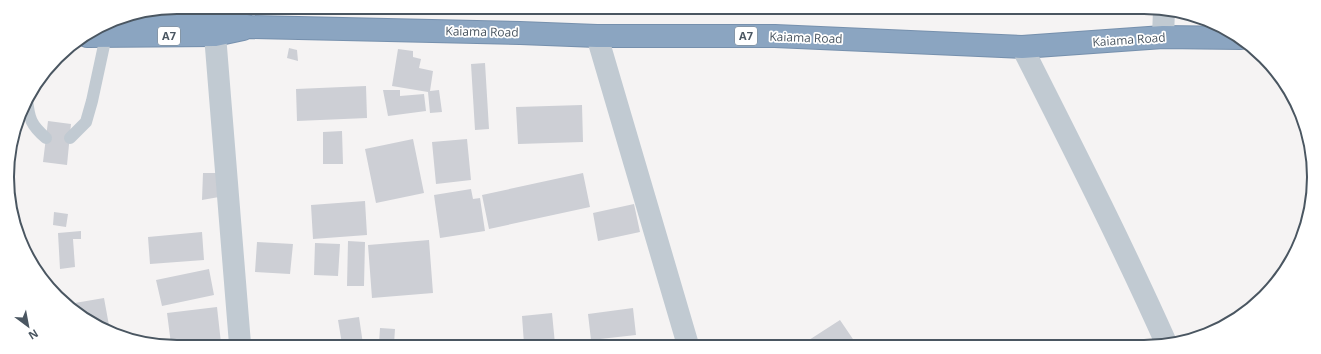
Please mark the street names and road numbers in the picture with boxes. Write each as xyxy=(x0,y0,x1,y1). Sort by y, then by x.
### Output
street label: Kaiama Road xyxy=(445,22,519,41)
road number: A7 xyxy=(158,27,180,45)
road number: A7 xyxy=(735,27,757,45)
street label: Kaiama Road xyxy=(769,28,843,47)
street label: Kaiama Road xyxy=(1092,28,1166,51)

